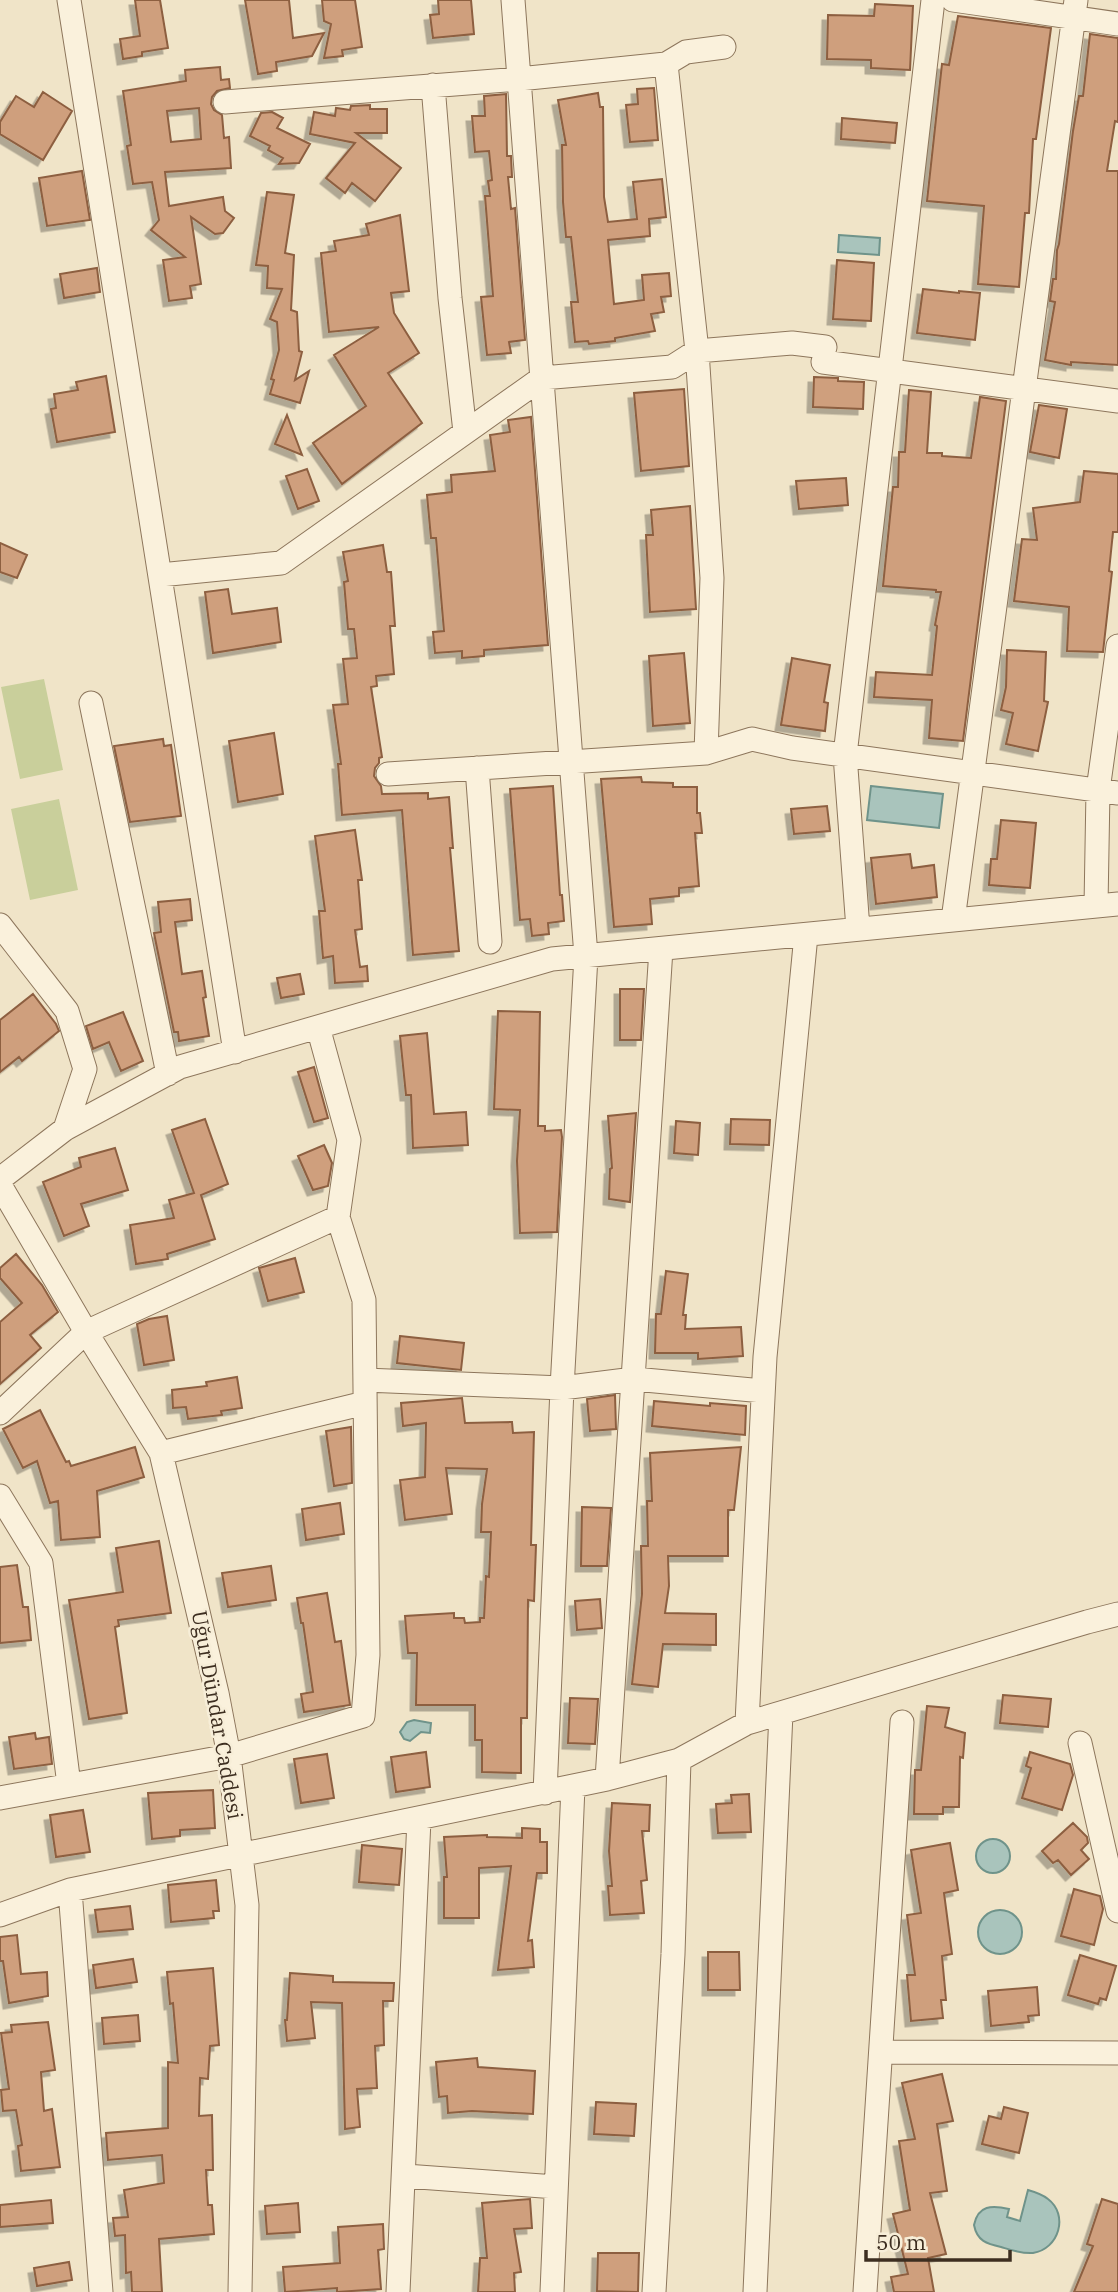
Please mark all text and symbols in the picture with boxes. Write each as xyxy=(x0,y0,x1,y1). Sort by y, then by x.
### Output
street label: Uğur Dündar Caddesi xyxy=(186,1608,250,1822)
scale bar xyxy=(866,2218,1010,2262)
text: 50 m xyxy=(876,2228,926,2256)

